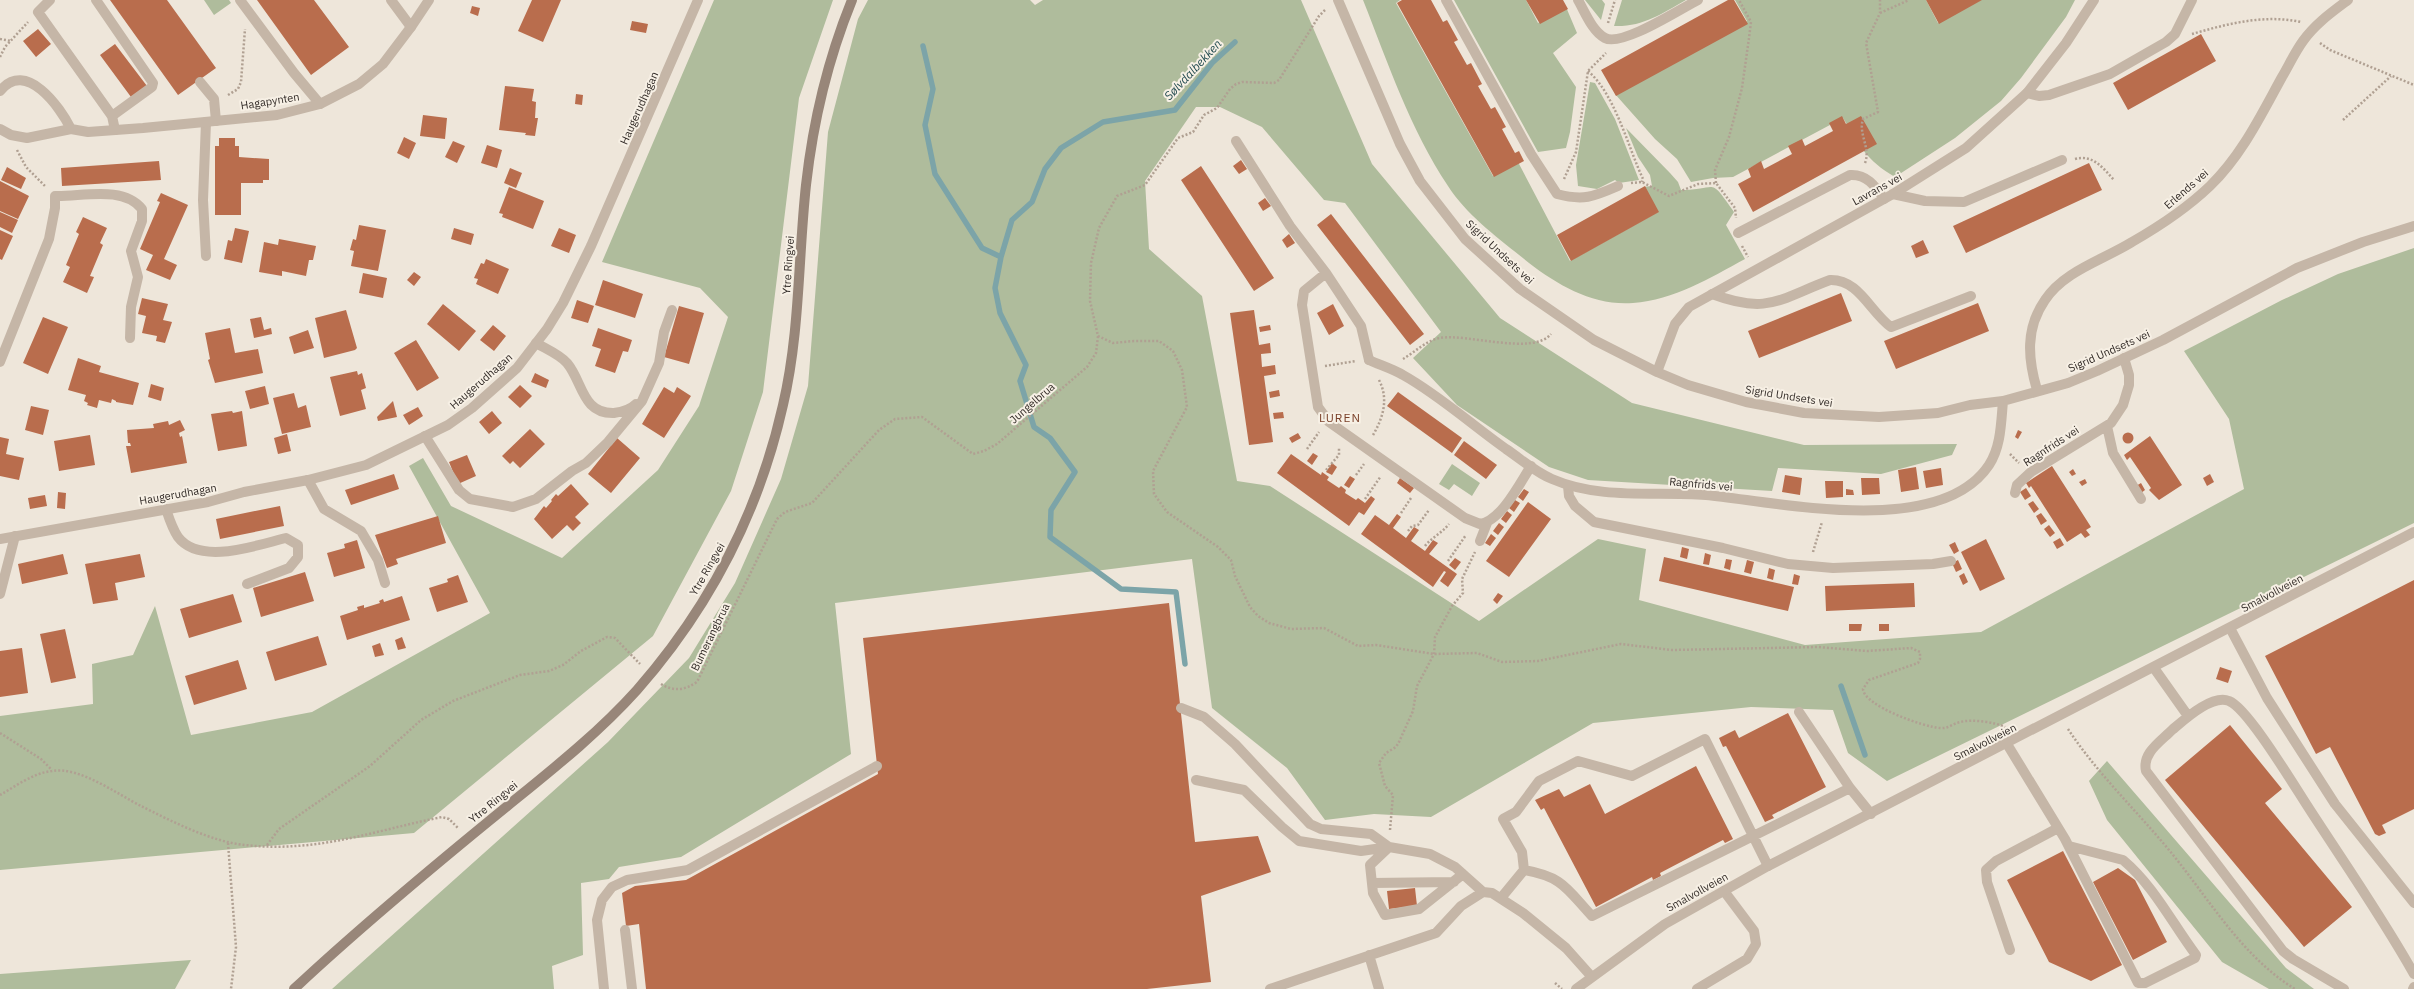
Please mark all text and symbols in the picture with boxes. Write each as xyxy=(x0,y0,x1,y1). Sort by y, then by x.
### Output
water label: Sølvdalbekken xyxy=(1161,36,1225,103)
street label: Haugerudhagan xyxy=(617,69,661,147)
street label: Hagapynten xyxy=(240,89,300,113)
street label: Erlends vei xyxy=(2161,166,2211,212)
street label: Lavrans vei xyxy=(1850,170,1904,208)
street label: Sigrid Undsets vei xyxy=(1463,217,1537,287)
street label: Ytre Ringvei xyxy=(779,235,797,295)
street label: Sigrid Undsets vei xyxy=(2066,327,2152,375)
street label: Haugerudhagan xyxy=(447,350,515,412)
street label: Jungelbrua xyxy=(1006,379,1058,426)
street label: Sigrid Undsets vei xyxy=(1744,382,1834,410)
district label: LUREN xyxy=(1319,410,1361,425)
street label: Ragnfrids vei xyxy=(2020,423,2082,469)
street label: Ragnfrids vei xyxy=(1669,474,1733,494)
street label: Haugerudhagan xyxy=(138,480,218,508)
street label: Ytre Ringvei xyxy=(686,540,728,598)
street label: Smalvollveien xyxy=(2238,571,2306,615)
street label: Bumerangbrua xyxy=(688,601,732,673)
street label: Smalvollveien xyxy=(1951,720,2019,764)
street label: Ytre Ringvei xyxy=(466,778,520,826)
street label: Smalvollveien xyxy=(1664,869,1730,915)

